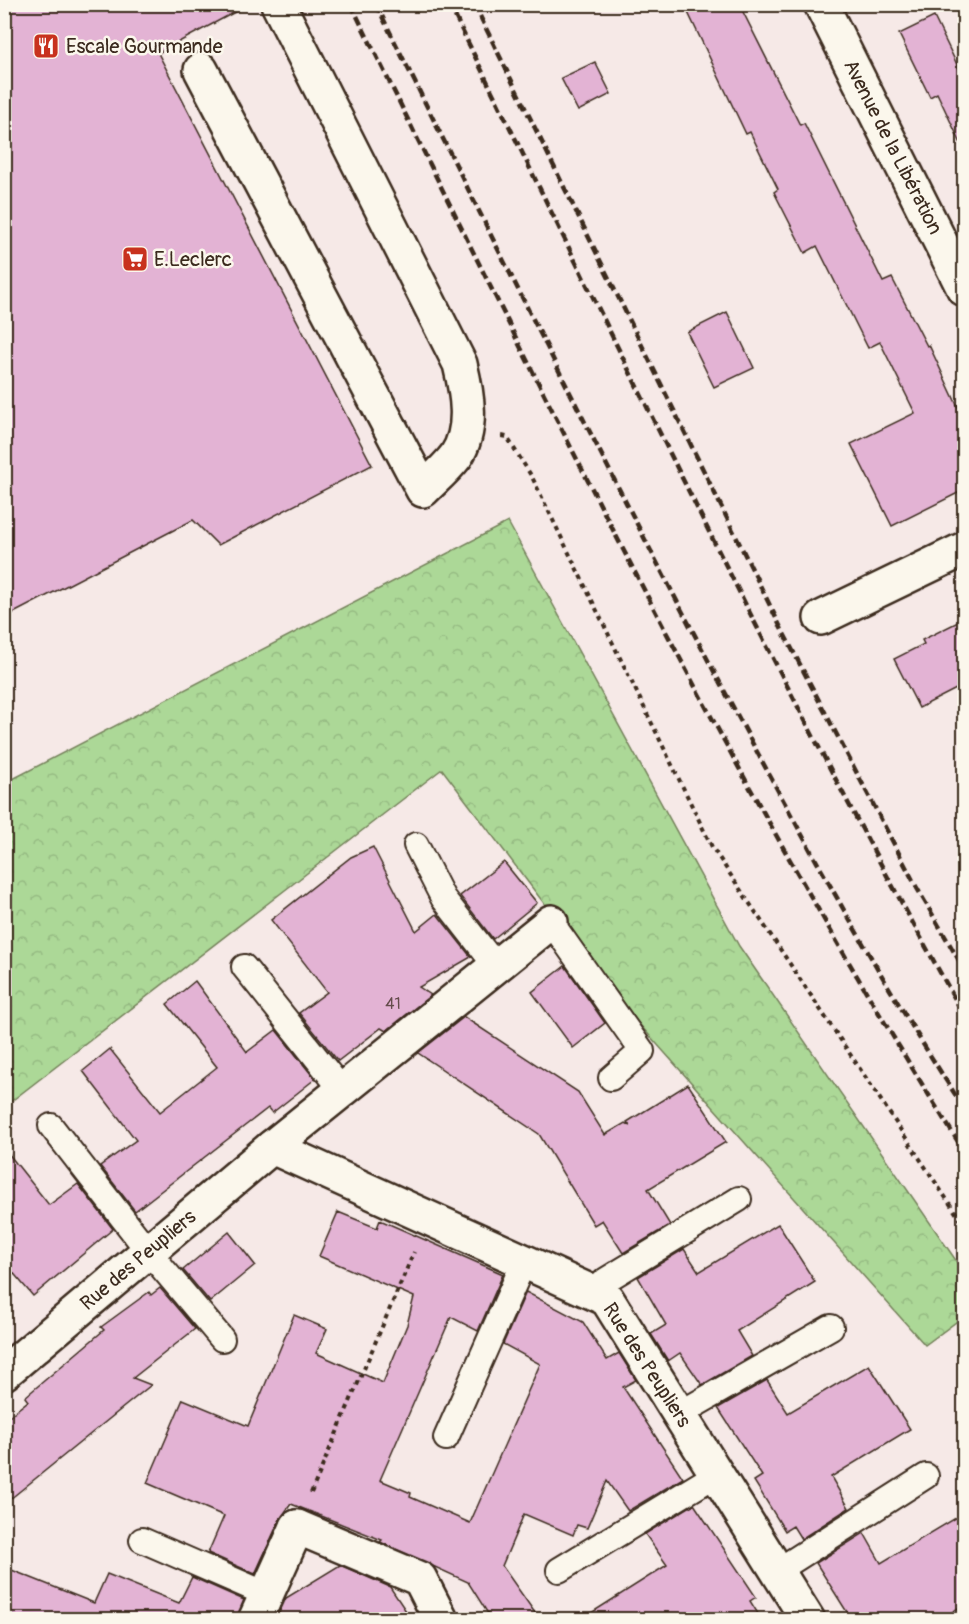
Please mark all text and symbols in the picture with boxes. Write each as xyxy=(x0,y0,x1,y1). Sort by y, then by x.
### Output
restaurant icon: Escale Gourmande xyxy=(31,31,61,61)
place label: Escale Gourmande xyxy=(66,34,223,59)
street label: Avenue de la Libération xyxy=(838,55,948,239)
supermarket icon: E.Leclerc xyxy=(120,244,150,274)
place label: E.Leclerc xyxy=(154,247,232,272)
house number: 41 xyxy=(385,994,401,1014)
street label: Rue des Peupliers xyxy=(75,1204,201,1316)
street label: Rue des Peupliers xyxy=(597,1298,697,1432)

